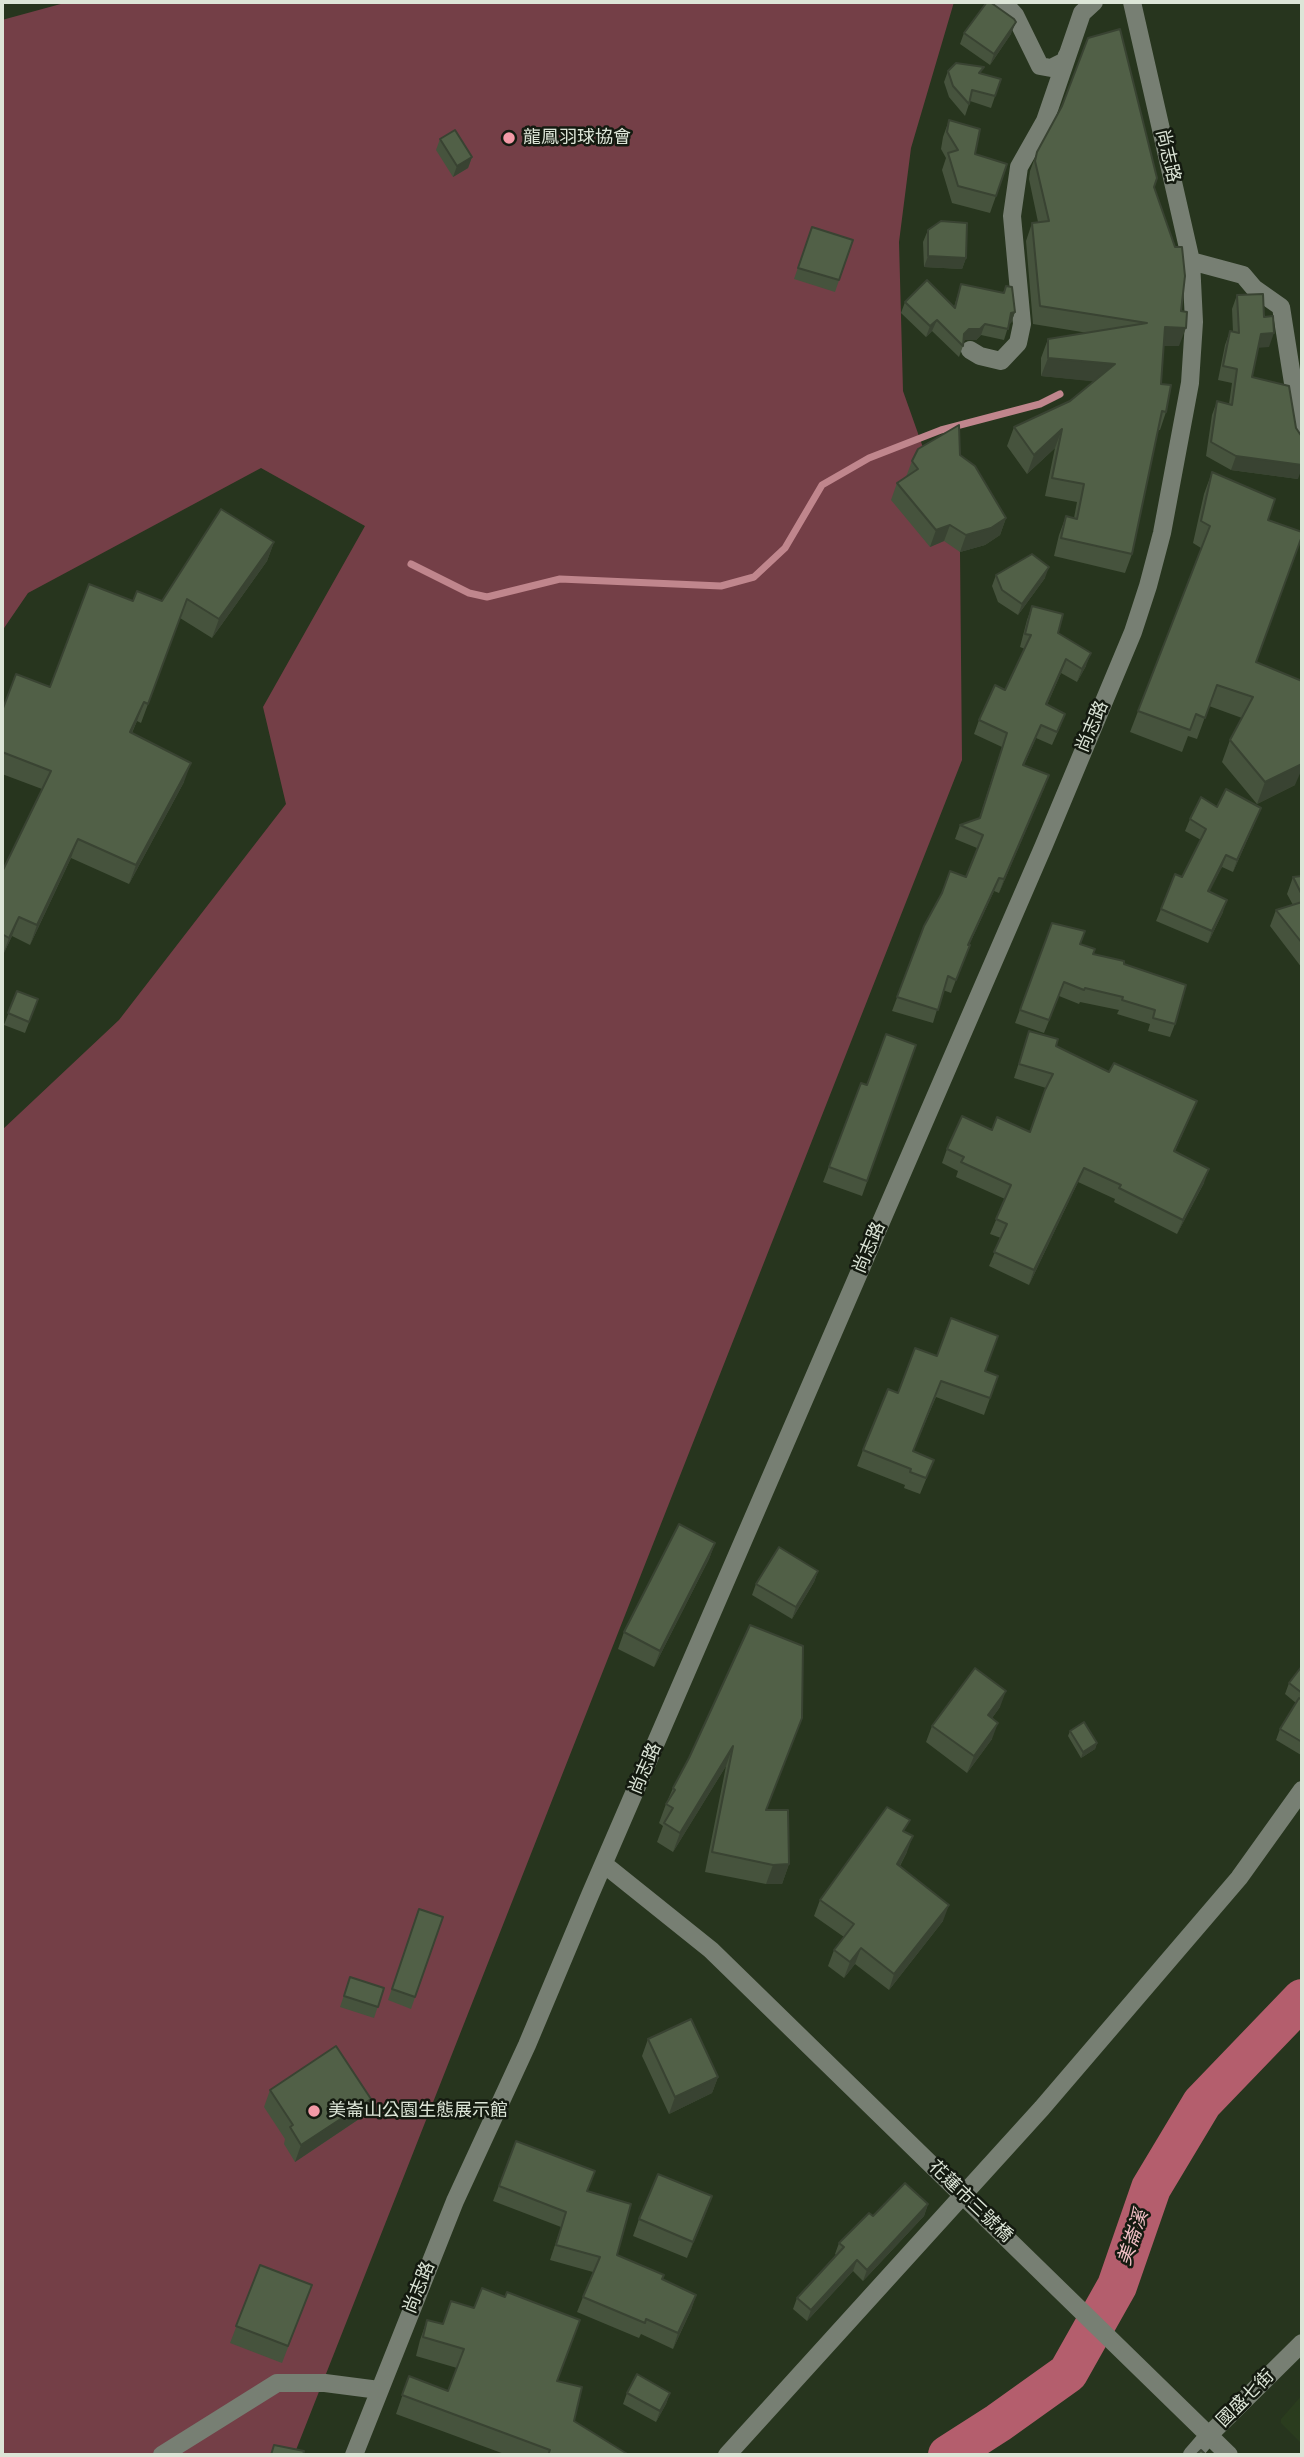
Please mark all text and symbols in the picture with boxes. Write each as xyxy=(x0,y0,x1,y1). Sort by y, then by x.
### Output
place label: 龍鳳羽球協會 xyxy=(523,127,631,149)
street label: 尚志路 xyxy=(1150,127,1184,185)
marker: 龍鳳羽球協會 xyxy=(501,130,517,146)
street label: 尚志路 xyxy=(1073,698,1113,756)
street label: 尚志路 xyxy=(850,1219,890,1277)
street label: 尚志路 xyxy=(626,1740,666,1798)
place label: 美崙山公園生態展示館 xyxy=(328,2100,508,2122)
marker: 美崙山公園生態展示館 xyxy=(306,2103,322,2119)
street label: 花蓮市三號橋 xyxy=(924,2157,1016,2247)
water label: 美崙溪 xyxy=(1114,2207,1154,2269)
street label: 尚志路 xyxy=(400,2259,440,2317)
street label: 國盛七街 xyxy=(1213,2366,1279,2432)

